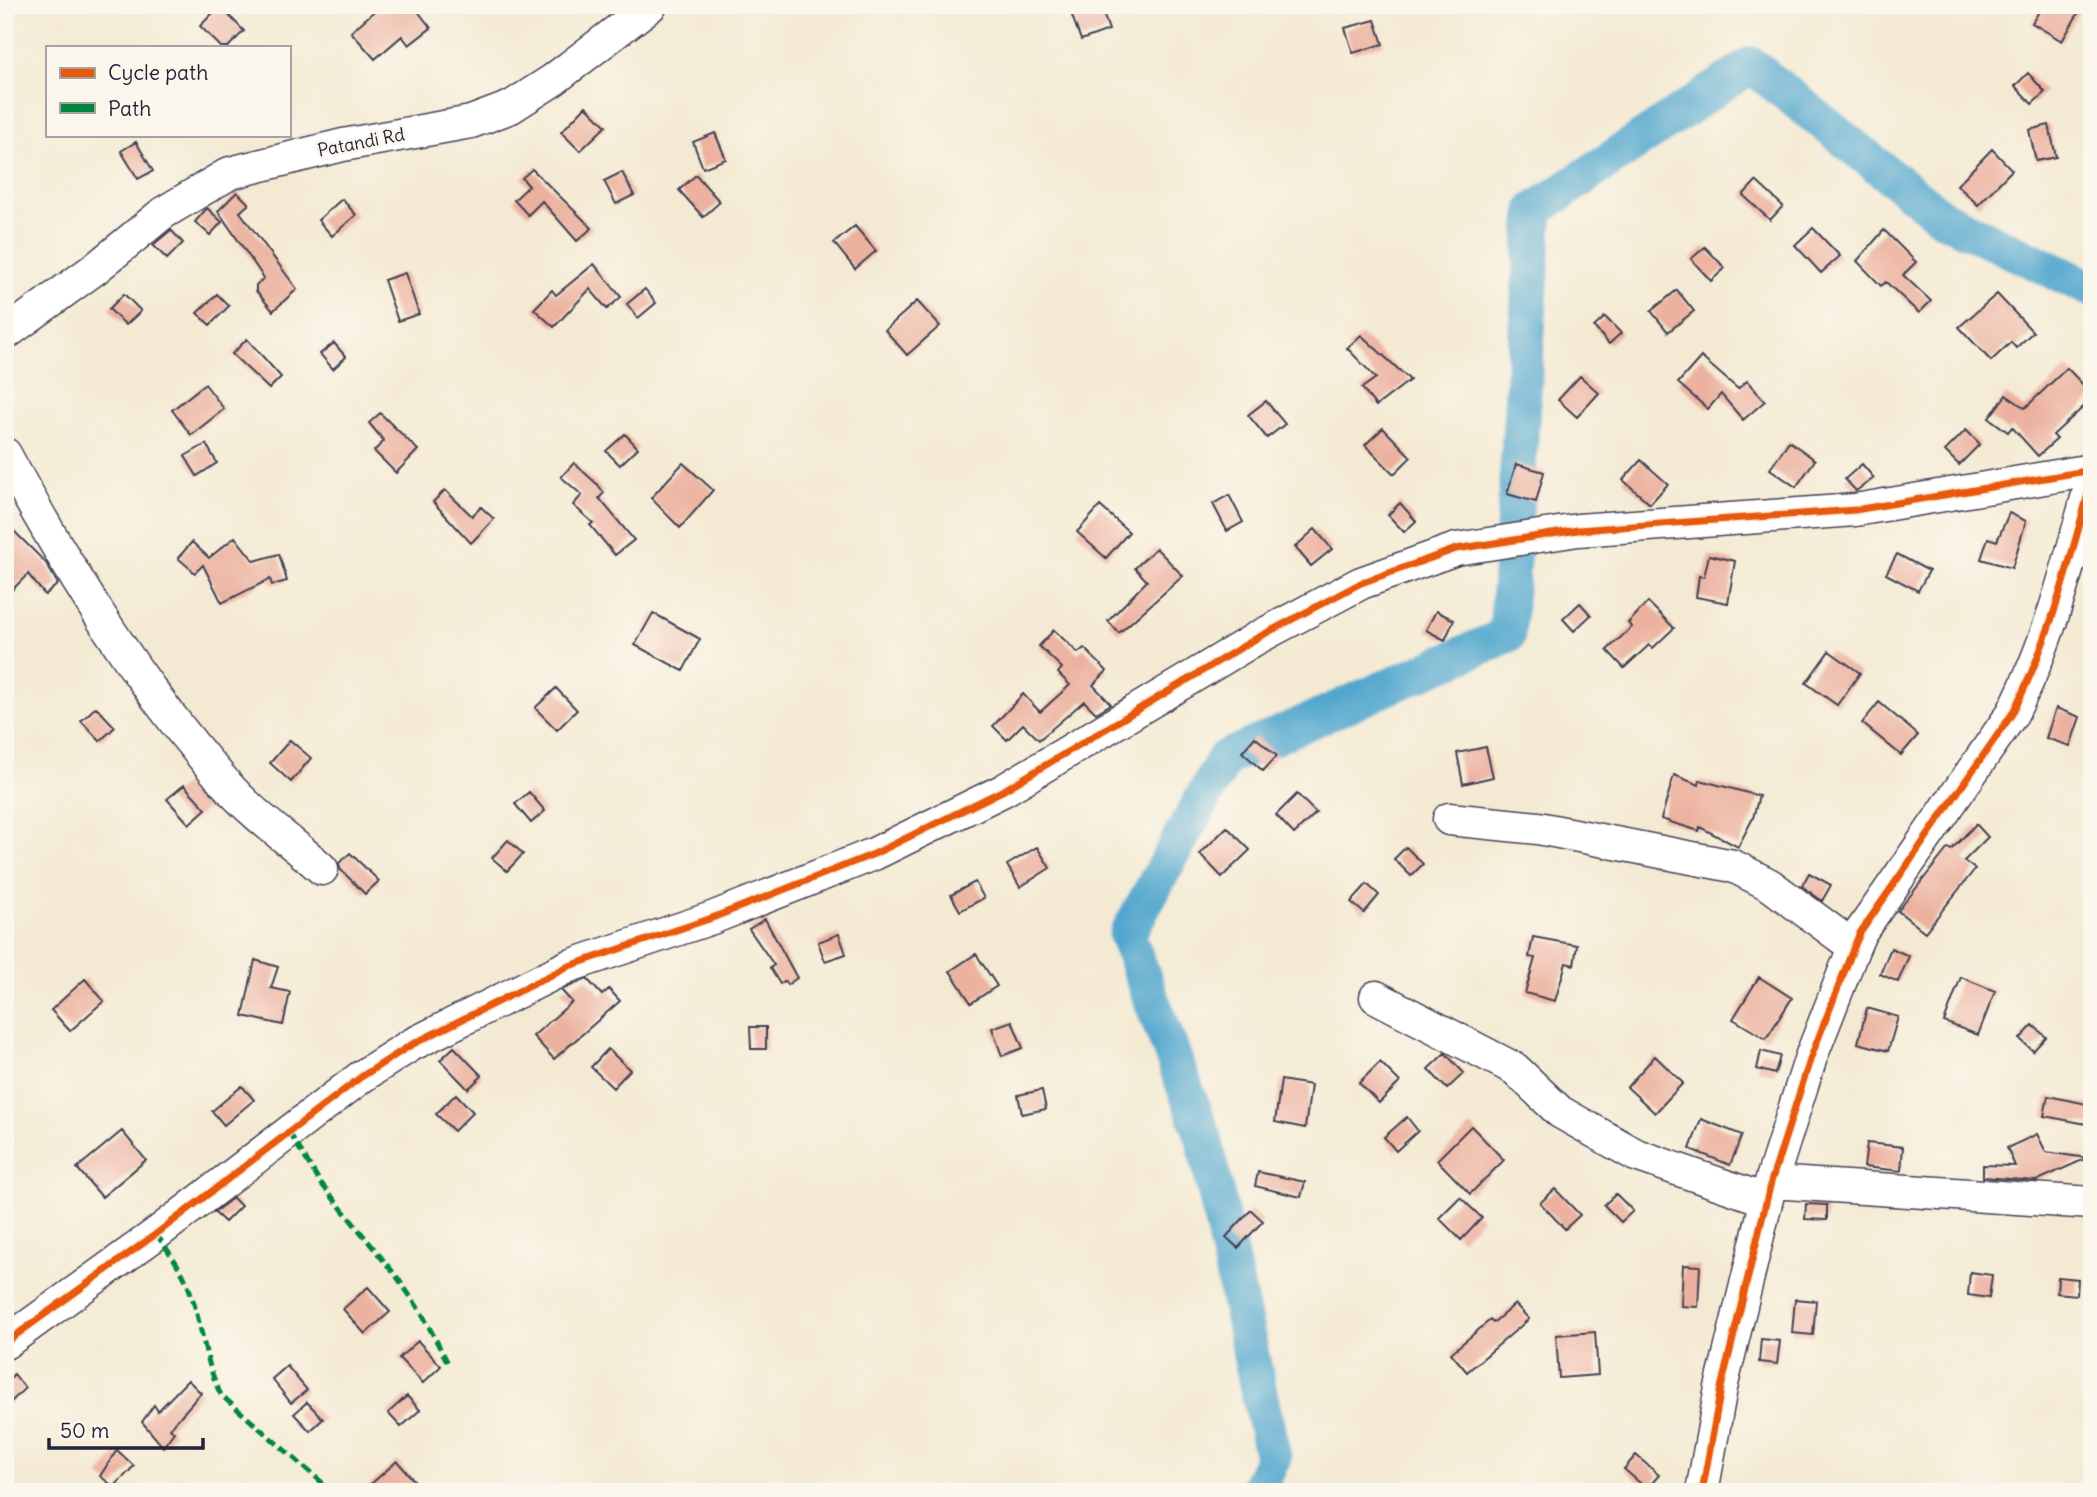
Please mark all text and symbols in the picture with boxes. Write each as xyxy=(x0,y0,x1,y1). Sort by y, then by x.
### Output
legend xyxy=(46,46,290,136)
text: Cycle path xyxy=(108,59,208,86)
text: Path xyxy=(108,95,151,122)
street label: Patandi Rd xyxy=(315,122,407,162)
scale bar xyxy=(49,1406,203,1450)
text: 50 m xyxy=(60,1417,109,1444)

